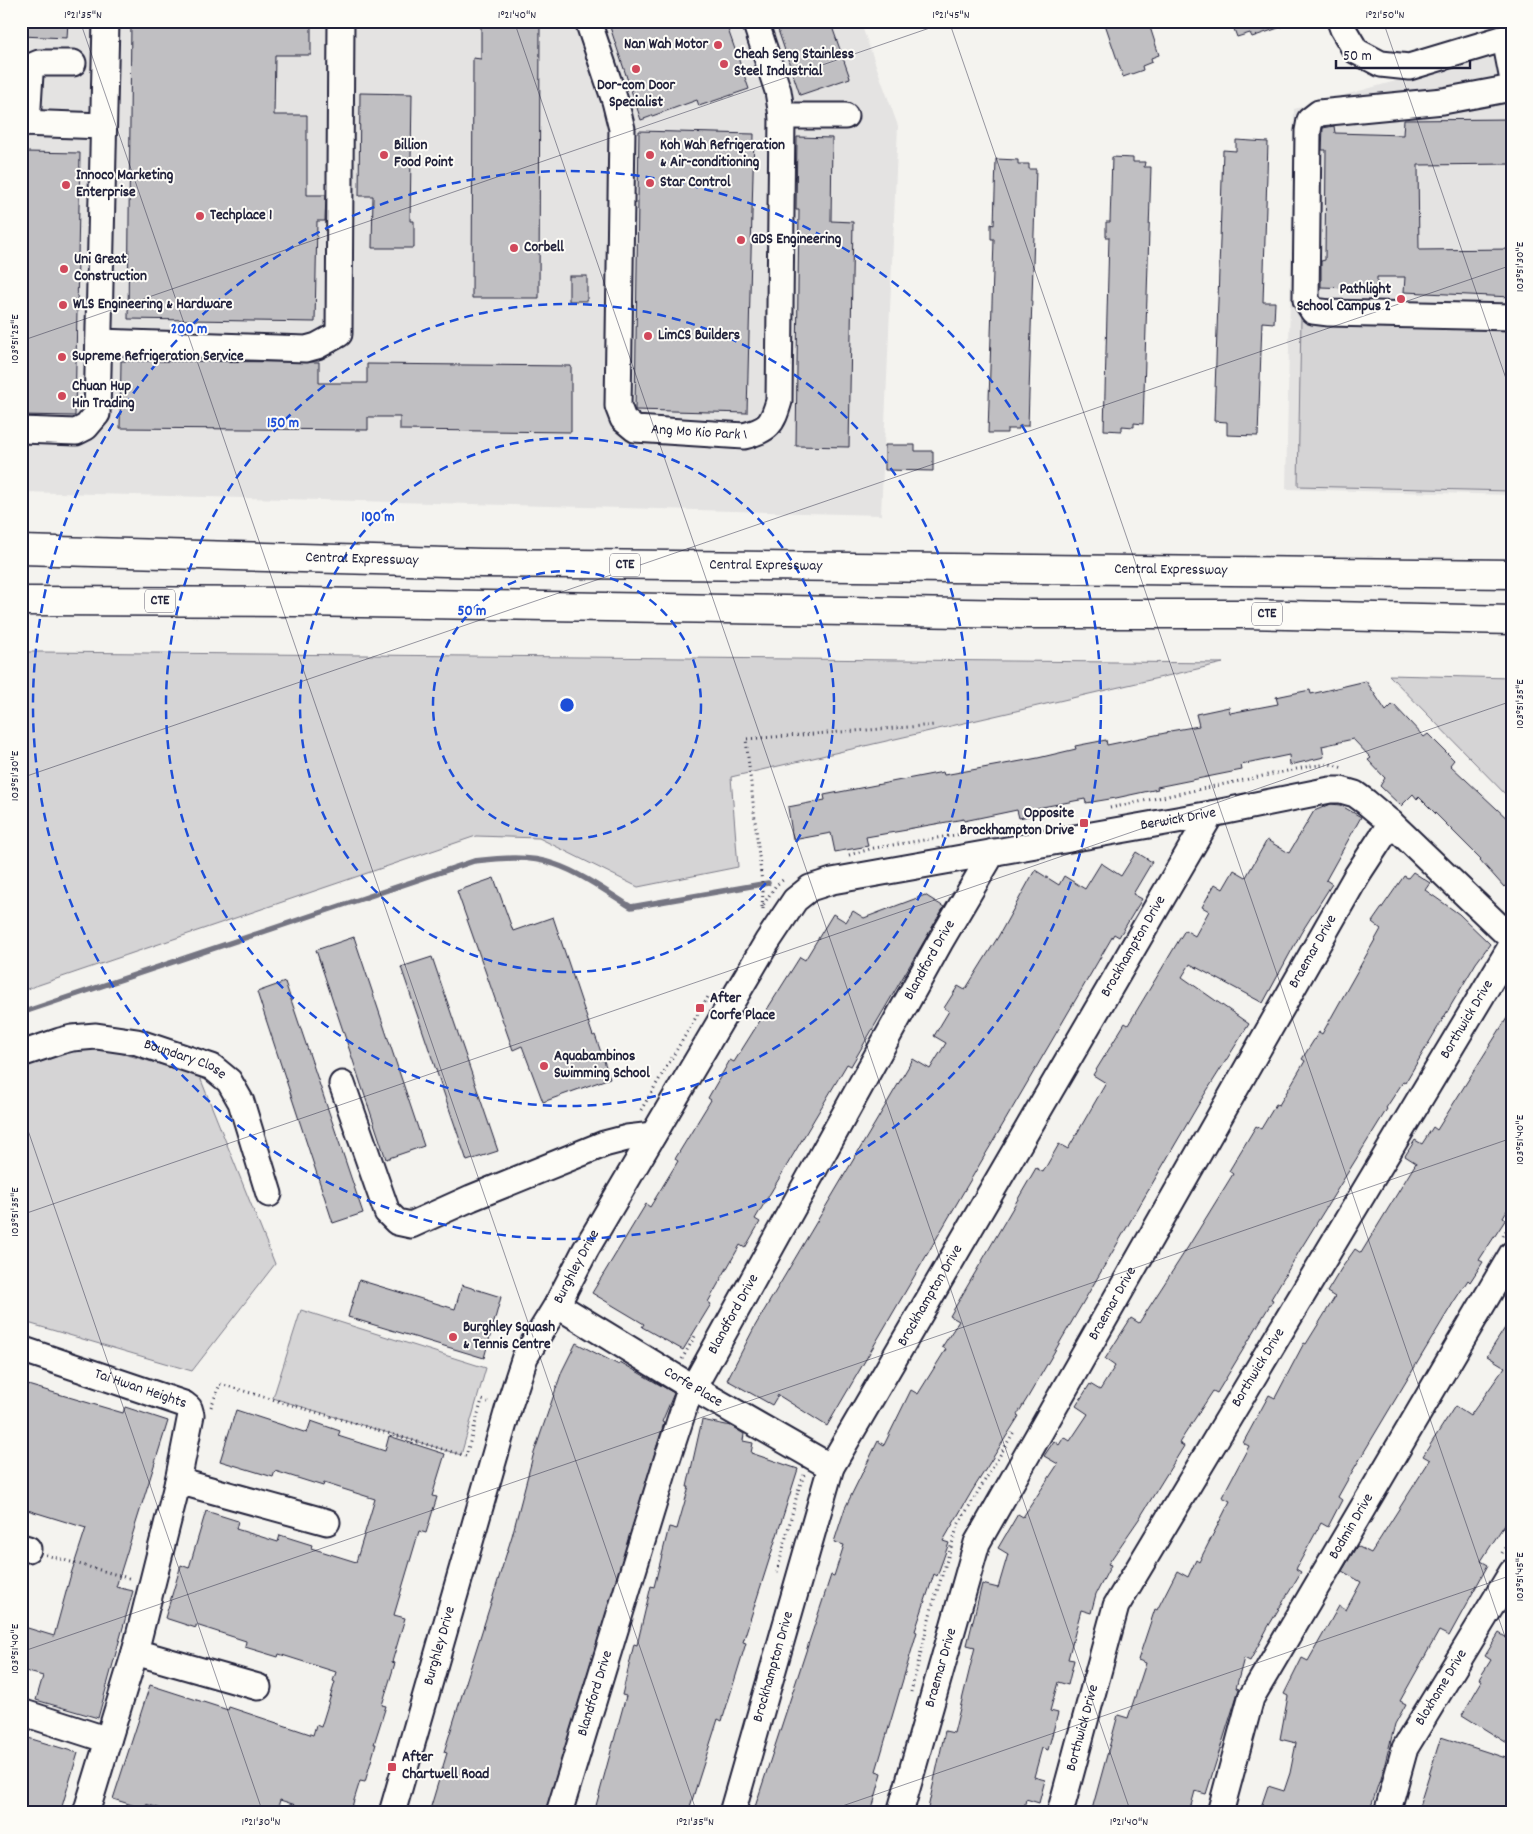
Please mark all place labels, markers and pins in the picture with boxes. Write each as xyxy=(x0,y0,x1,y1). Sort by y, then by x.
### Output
place label: Nan Wah Motor xyxy=(624,34,708,56)
marker: Nan Wah Motor xyxy=(712,39,724,51)
place label: Cheah Seng Stainless Steel Industrial xyxy=(734,44,854,83)
marker: Cheah Seng Stainless Steel Industrial xyxy=(718,58,730,70)
marker: Dor-com Door Specialist xyxy=(630,63,642,75)
place label: Dor-com Door Specialist xyxy=(597,75,676,114)
place label: Billion Food Point xyxy=(394,135,454,174)
place label: Koh Wah Refrigeration & Air-conditioning xyxy=(660,135,785,174)
marker: Billion Food Point xyxy=(378,149,390,161)
marker: Koh Wah Refrigeration & Air-conditioning xyxy=(644,149,656,161)
place label: Innoco Marketing Enterprise xyxy=(76,165,174,204)
place label: Star Control xyxy=(660,172,731,194)
marker: Star Control xyxy=(644,177,656,189)
marker: Innoco Marketing Enterprise xyxy=(60,179,72,191)
place label: Techplace 1 xyxy=(210,205,272,227)
marker: Techplace 1 xyxy=(194,210,206,222)
place label: GDS Engineering xyxy=(751,229,842,251)
marker: GDS Engineering xyxy=(735,234,747,246)
place label: Corbell xyxy=(524,237,564,259)
marker: Corbell xyxy=(508,242,520,254)
place label: Uni Great Construction xyxy=(74,249,147,288)
marker: Uni Great Construction xyxy=(58,263,70,275)
place label: Pathlight School Campus 2 xyxy=(1297,279,1391,318)
marker: Pathlight School Campus 2 xyxy=(1395,293,1407,305)
place label: WLS Engineering & Hardware xyxy=(73,294,233,316)
marker: WLS Engineering & Hardware xyxy=(57,299,69,311)
place label: LimCS Builders xyxy=(658,325,740,347)
marker: LimCS Builders xyxy=(642,330,654,342)
place label: Supreme Refrigeration Service xyxy=(72,346,244,368)
marker: Supreme Refrigeration Service xyxy=(56,351,68,363)
place label: Chuan Hup Hin Trading xyxy=(72,376,135,415)
marker: Chuan Hup Hin Trading xyxy=(56,390,68,402)
centre of rings xyxy=(558,696,576,714)
place label: Opposite Brockhampton Drive xyxy=(960,803,1074,842)
marker: Opposite Brockhampton Drive xyxy=(1078,817,1090,829)
place label: After Corfe Place xyxy=(710,988,775,1027)
marker: After Corfe Place xyxy=(694,1002,706,1014)
place label: Aquabambinos Swimming School xyxy=(554,1046,650,1085)
marker: Aquabambinos Swimming School xyxy=(538,1060,550,1072)
place label: Burghley Squash & Tennis Centre xyxy=(463,1317,555,1356)
marker: Burghley Squash & Tennis Centre xyxy=(447,1331,459,1343)
place label: After Chartwell Road xyxy=(402,1747,489,1786)
marker: After Chartwell Road xyxy=(386,1761,398,1773)

